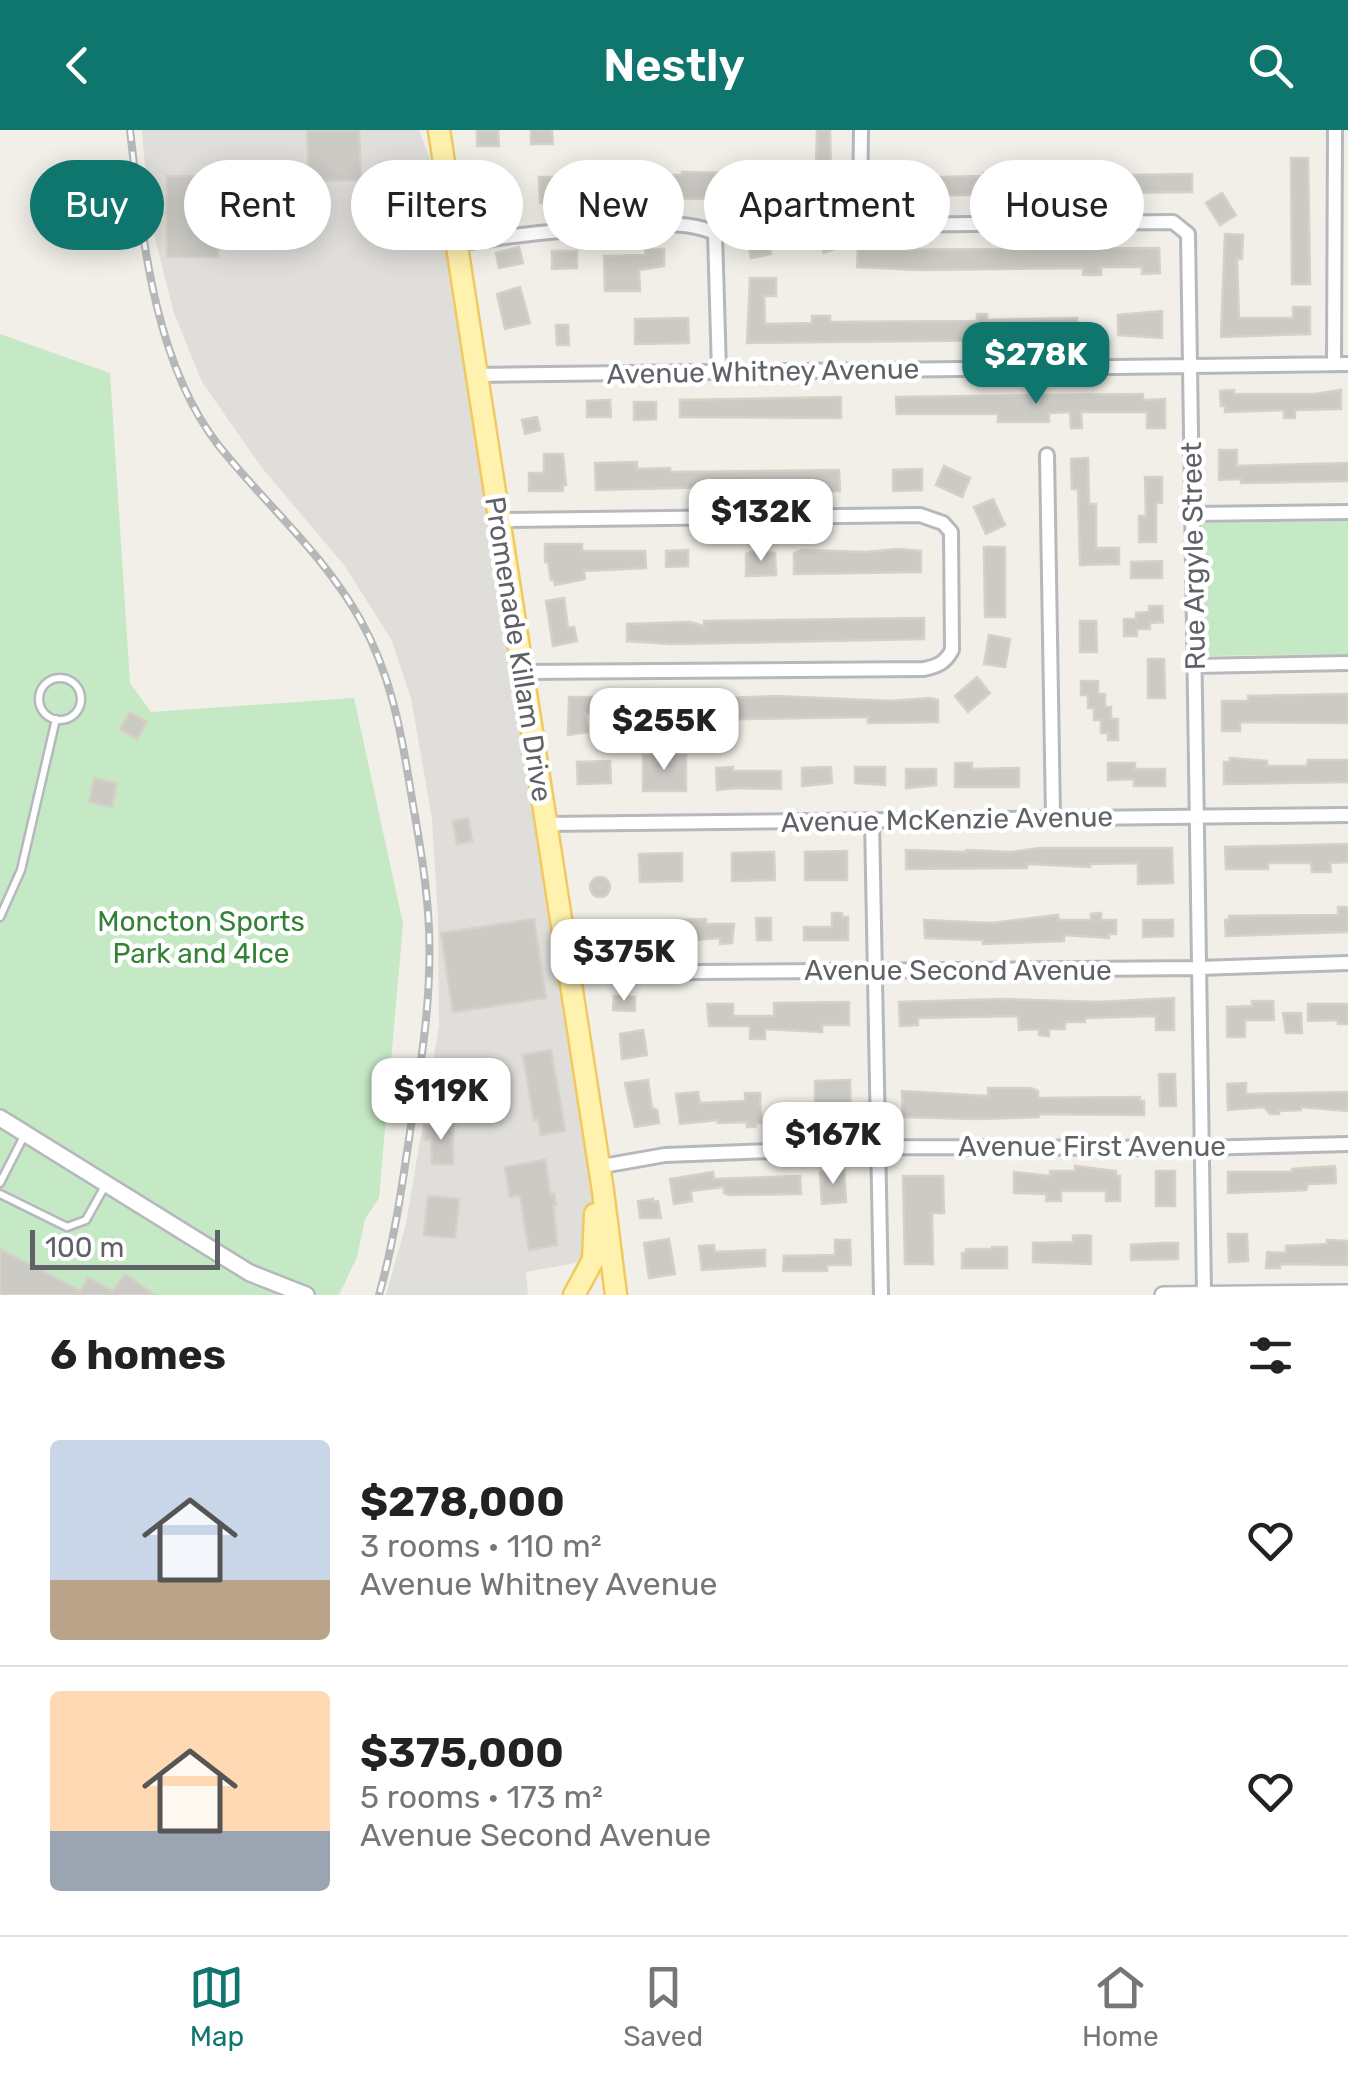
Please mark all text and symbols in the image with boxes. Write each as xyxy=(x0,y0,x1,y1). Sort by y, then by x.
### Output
icon: back xyxy=(50,38,105,93)
icon: search xyxy=(1243,38,1298,93)
text: Nestly xyxy=(603,39,745,92)
chip: Buy xyxy=(30,160,164,250)
chip: Rent xyxy=(184,160,331,250)
chip: Filters xyxy=(351,160,523,250)
chip: New xyxy=(543,160,684,250)
chip: Apartment xyxy=(704,160,950,250)
chip: House xyxy=(970,160,1144,250)
pin: $278K xyxy=(966,322,1106,407)
text: $278K xyxy=(984,335,1088,373)
street label: Avenue Whitney Avenue xyxy=(606,352,920,391)
street label: Rue Argyle Street xyxy=(1175,441,1212,671)
pin: $132K xyxy=(691,479,831,564)
text: $132K xyxy=(711,492,811,530)
street label: Promenade Killam Drive xyxy=(478,494,559,804)
pin: $255K xyxy=(594,688,734,773)
text: $255K xyxy=(612,701,716,739)
street label: Avenue McKenzie Avenue xyxy=(781,800,1113,839)
park label: Moncton Sports Park and 4Ice xyxy=(97,905,305,970)
pin: $375K xyxy=(554,919,694,1004)
text: $375K xyxy=(573,932,675,970)
street label: Avenue Second Avenue xyxy=(804,954,1112,987)
pin: $119K xyxy=(371,1058,511,1143)
text: $119K xyxy=(394,1071,488,1109)
pin: $167K xyxy=(763,1102,903,1187)
text: $167K xyxy=(785,1115,881,1153)
street label: Avenue First Avenue xyxy=(958,1130,1226,1163)
scale bar xyxy=(30,1225,220,1270)
text: 100 m xyxy=(45,1231,124,1264)
icon: filters xyxy=(1243,1328,1298,1383)
text: 6 homes xyxy=(50,1330,226,1380)
text: $278,000 xyxy=(360,1477,565,1527)
icon: home xyxy=(130,1480,250,1600)
icon: heart xyxy=(1243,1513,1298,1568)
text: 3 rooms · 110 m² xyxy=(360,1527,602,1565)
text: Avenue Whitney Avenue xyxy=(360,1565,717,1603)
text: $375,000 xyxy=(360,1728,564,1778)
icon: home xyxy=(130,1731,250,1851)
icon: heart xyxy=(1243,1764,1298,1819)
text: 5 rooms · 173 m² xyxy=(360,1778,603,1816)
text: Avenue Second Avenue xyxy=(360,1816,711,1854)
tab: Map xyxy=(189,1960,244,2053)
tab: Saved xyxy=(623,1960,703,2053)
tab: Home xyxy=(1082,1960,1159,2053)

